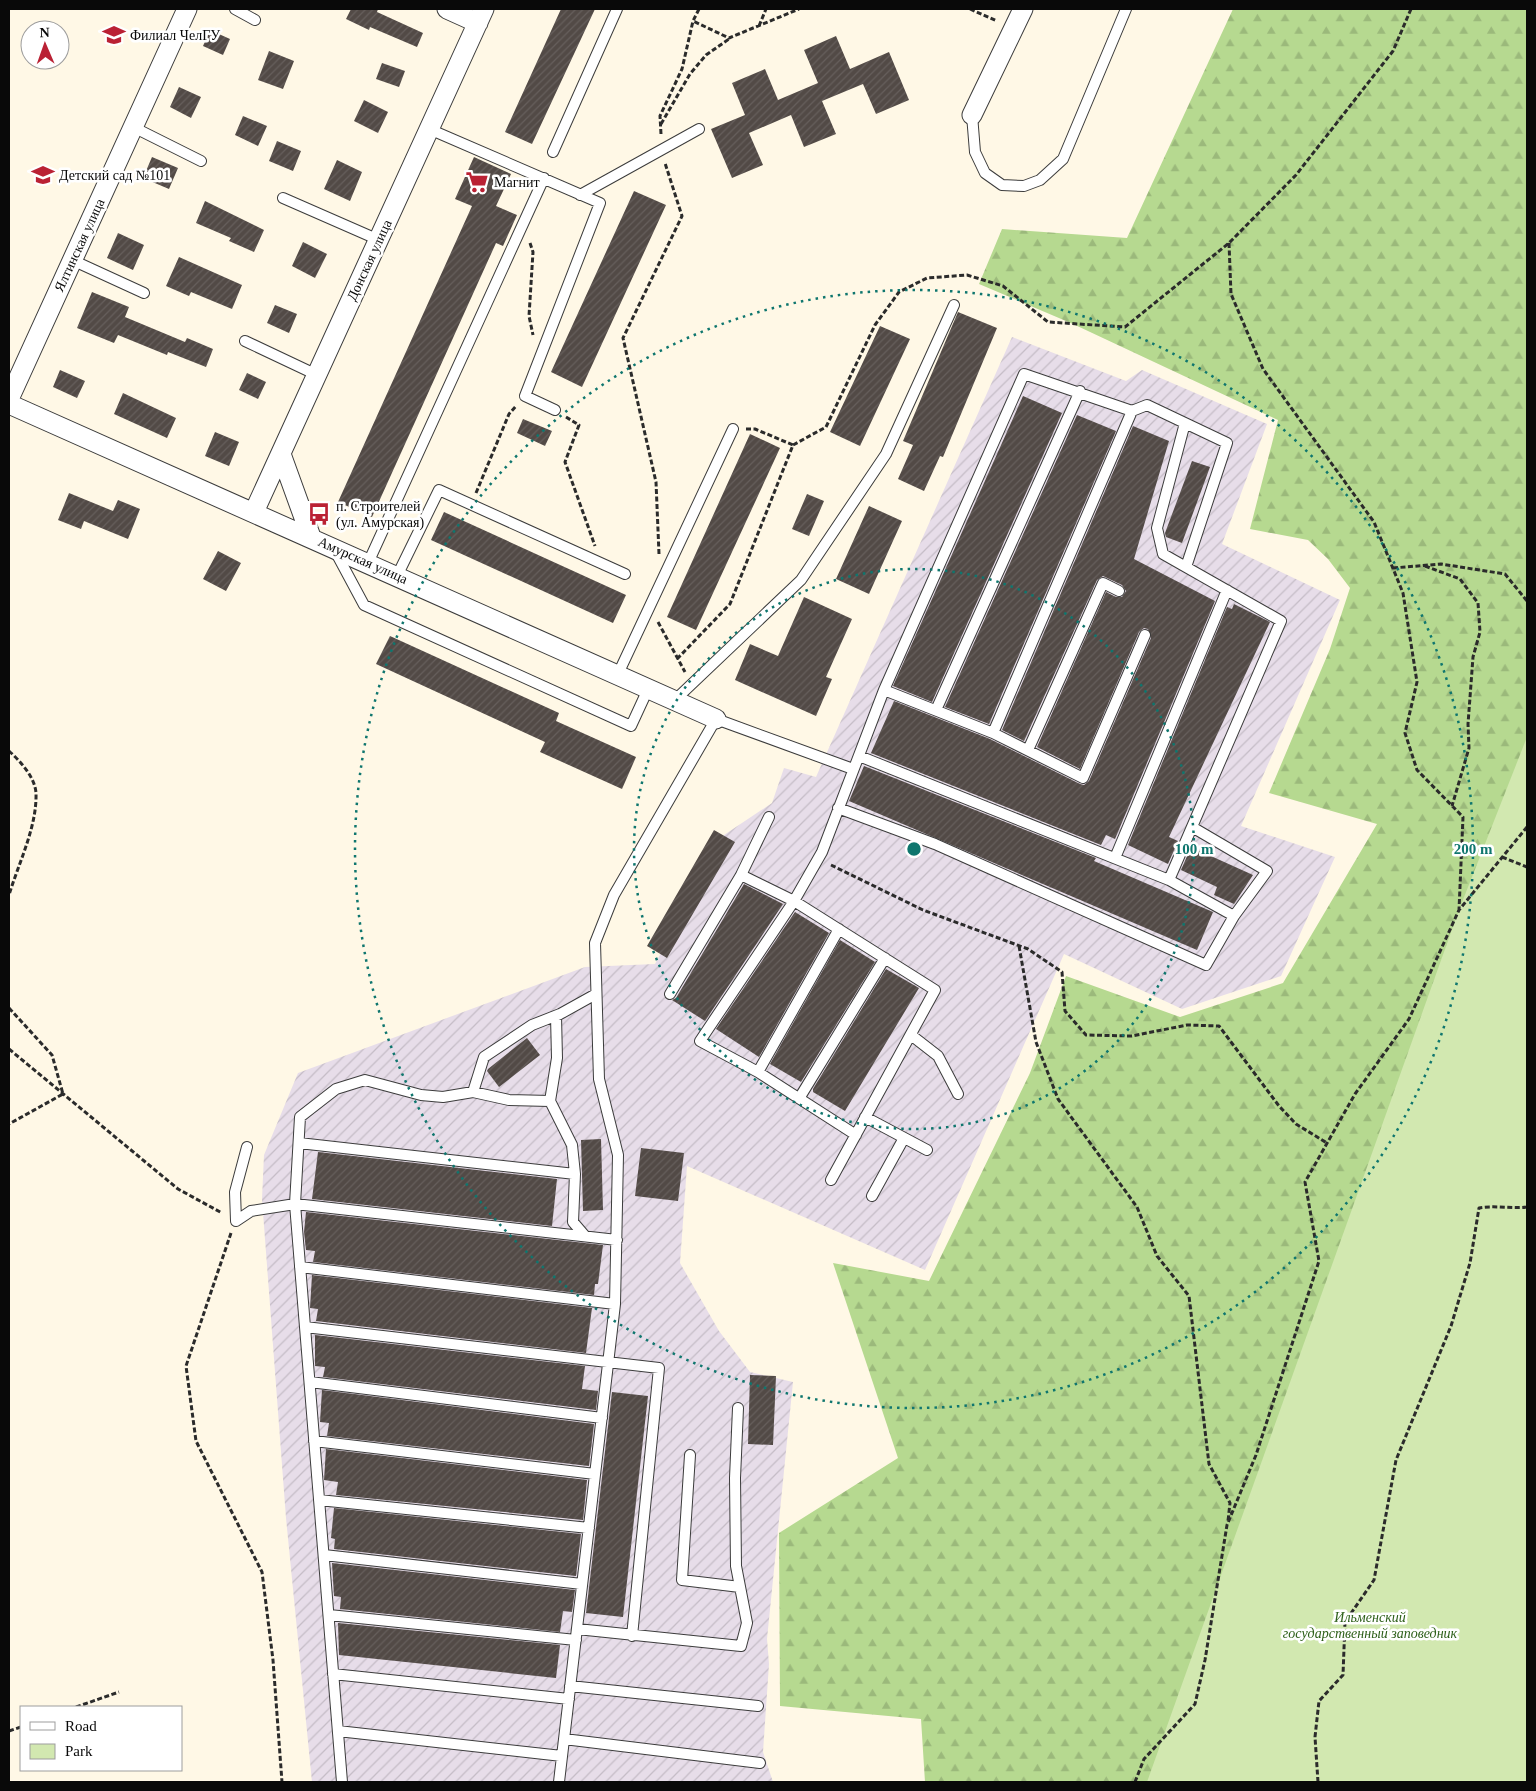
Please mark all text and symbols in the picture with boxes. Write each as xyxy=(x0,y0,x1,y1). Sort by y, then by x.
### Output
north arrow xyxy=(20,20,70,70)
school or university icon: Филиал ЧелГУ xyxy=(101,22,127,48)
text: N xyxy=(39,25,50,40)
place label: Филиал ЧелГУ xyxy=(130,28,220,43)
school or university icon: Детский сад №101 xyxy=(30,162,56,188)
place label: Детский сад №101 xyxy=(59,168,170,183)
supermarket icon: Магнит xyxy=(464,169,490,195)
place label: Магнит xyxy=(494,175,540,190)
street label: Ялтинская улица xyxy=(51,196,108,294)
street label: Донская улица xyxy=(344,217,395,303)
place label: п. Строителей (ул. Амурская) xyxy=(336,499,424,531)
bus stop icon: п. Строителей (ул. Амурская) xyxy=(306,501,332,527)
street label: Амурская улица xyxy=(316,534,411,587)
centre of rings xyxy=(905,840,923,858)
text: 100 m xyxy=(1175,841,1214,857)
text: 200 m xyxy=(1454,841,1493,857)
park label: Ильменский государственный заповедник xyxy=(1283,1610,1458,1641)
legend xyxy=(20,1706,182,1771)
text: Road xyxy=(65,1718,97,1734)
text: Park xyxy=(65,1743,93,1759)

